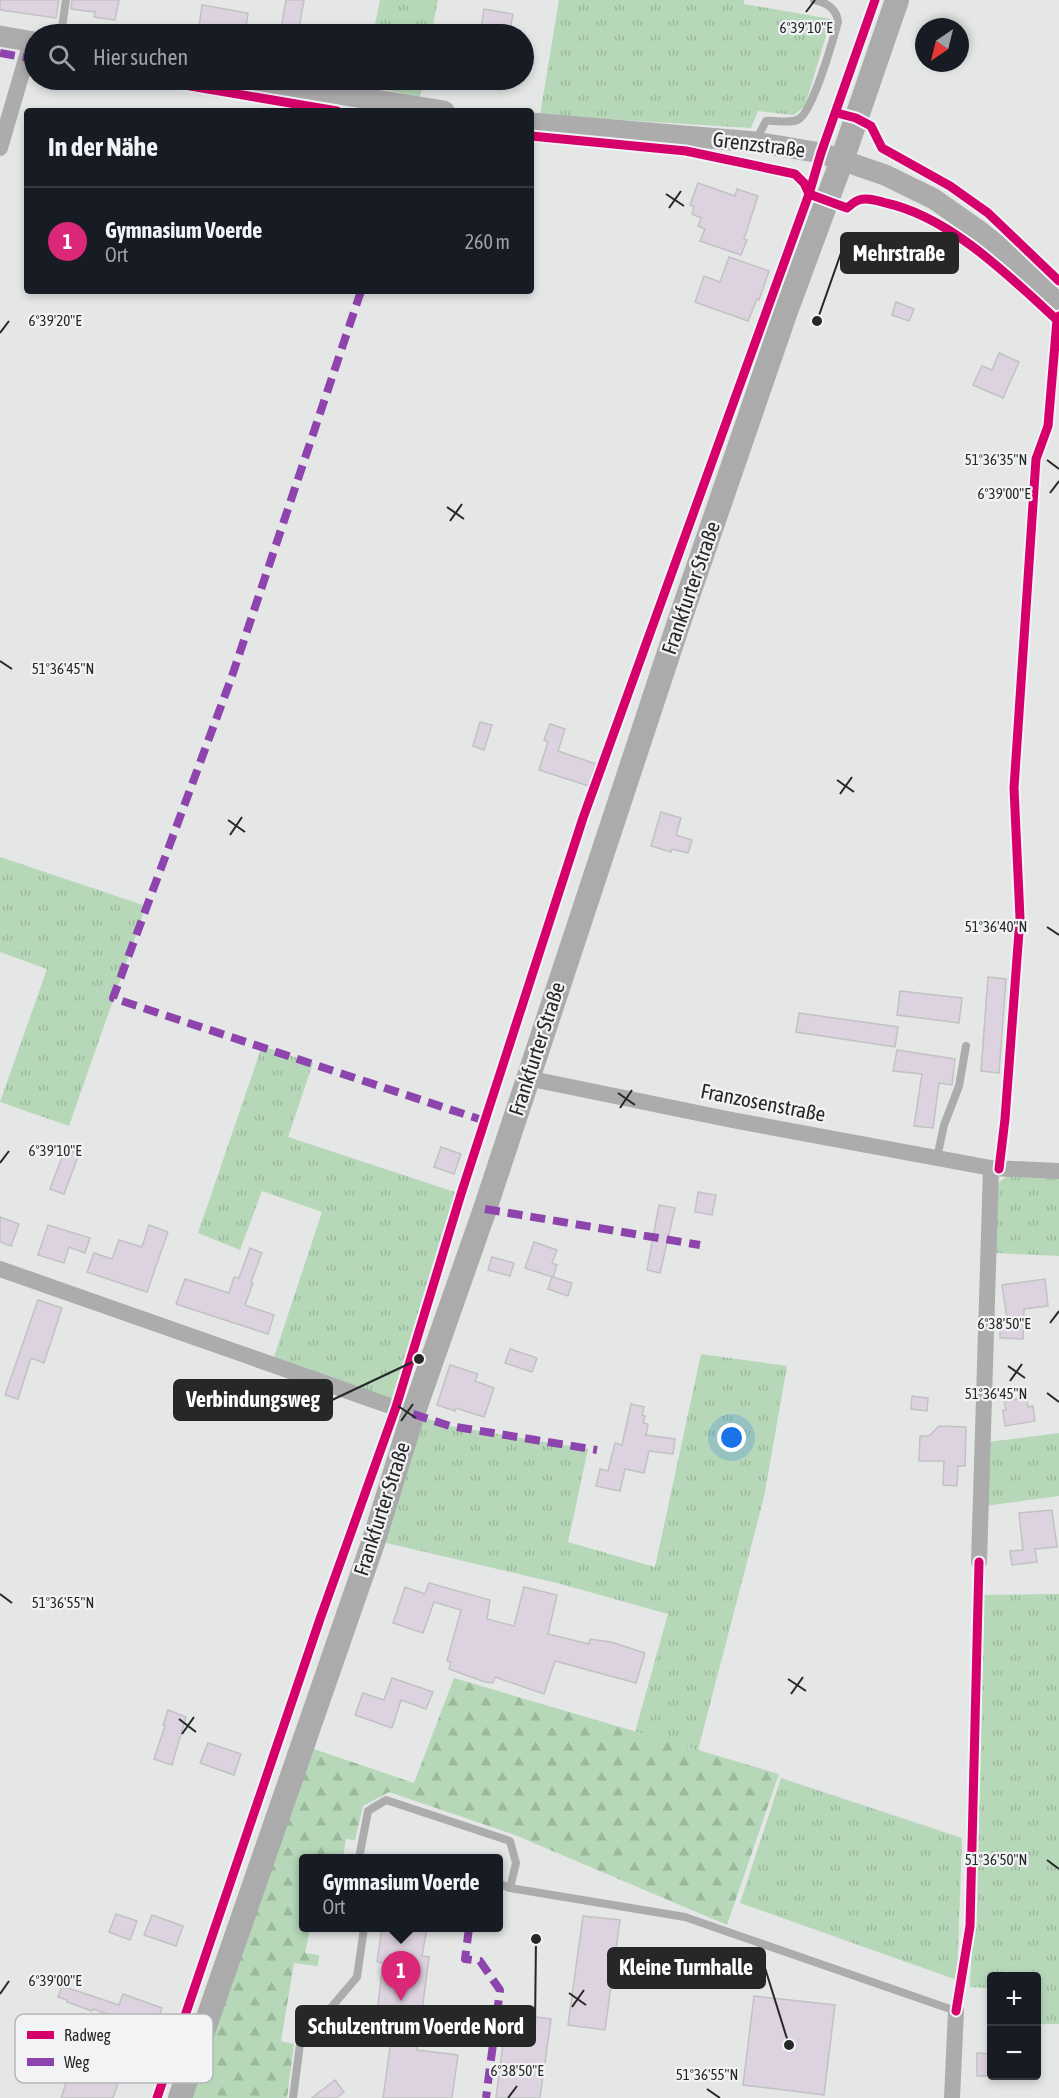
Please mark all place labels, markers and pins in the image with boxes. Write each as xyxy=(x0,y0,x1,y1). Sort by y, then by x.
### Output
callout: Mehrstraße xyxy=(841,233,958,273)
callout: Verbindungsweg xyxy=(174,1380,332,1420)
callout: Kleine Turnhalle xyxy=(608,1948,765,1988)
pin: 1 xyxy=(382,1952,420,2001)
callout: Schulzentrum Voerde Nord xyxy=(296,2006,535,2046)

